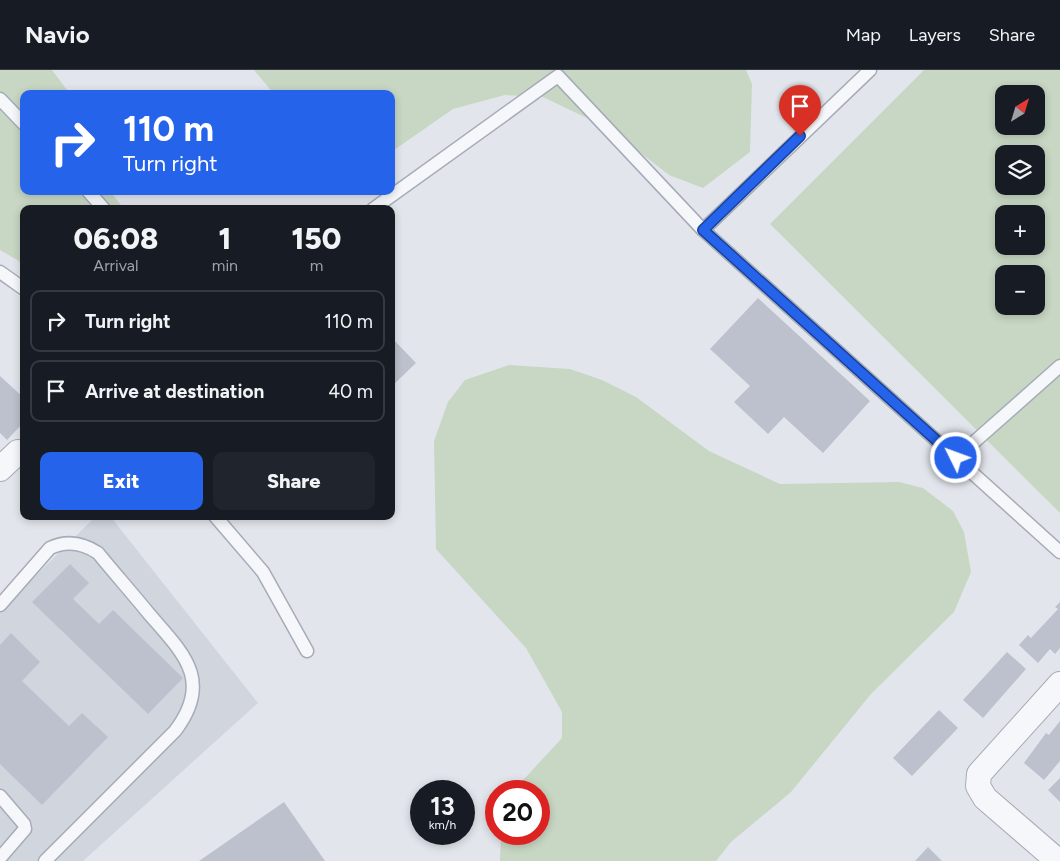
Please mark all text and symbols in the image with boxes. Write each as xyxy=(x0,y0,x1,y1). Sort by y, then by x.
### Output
text: Navio xyxy=(25,20,90,49)
text: Map xyxy=(846,24,881,46)
text: Layers xyxy=(909,24,961,46)
text: Share xyxy=(989,24,1035,46)
pin xyxy=(779,85,821,136)
north arrow xyxy=(995,85,1045,135)
map controls xyxy=(995,85,1045,315)
icon: arrive xyxy=(786,92,814,120)
text: 110 m xyxy=(123,108,214,150)
icon: right xyxy=(40,110,105,175)
button: layers xyxy=(995,145,1045,195)
text: Turn right xyxy=(123,150,218,177)
button: + xyxy=(995,205,1045,255)
text: 06:08 xyxy=(74,220,158,257)
text: 1 xyxy=(219,220,231,257)
text: 150 xyxy=(292,220,341,257)
text: Arrival xyxy=(93,256,138,275)
text: min xyxy=(212,256,238,275)
text: m xyxy=(310,256,323,275)
button: − xyxy=(995,265,1045,315)
icon: right xyxy=(42,307,70,335)
text: Turn right xyxy=(85,310,171,333)
text: 110 m xyxy=(324,310,373,333)
icon: arrive xyxy=(42,377,70,405)
text: Arrive at destination xyxy=(85,380,264,403)
text: 40 m xyxy=(328,380,373,403)
position arrow xyxy=(929,431,981,483)
button: Exit xyxy=(40,452,203,510)
button: Share xyxy=(213,452,375,510)
speed limit sign: 20 xyxy=(485,780,550,845)
text: 13 xyxy=(430,791,455,821)
text: km/h xyxy=(429,818,456,832)

